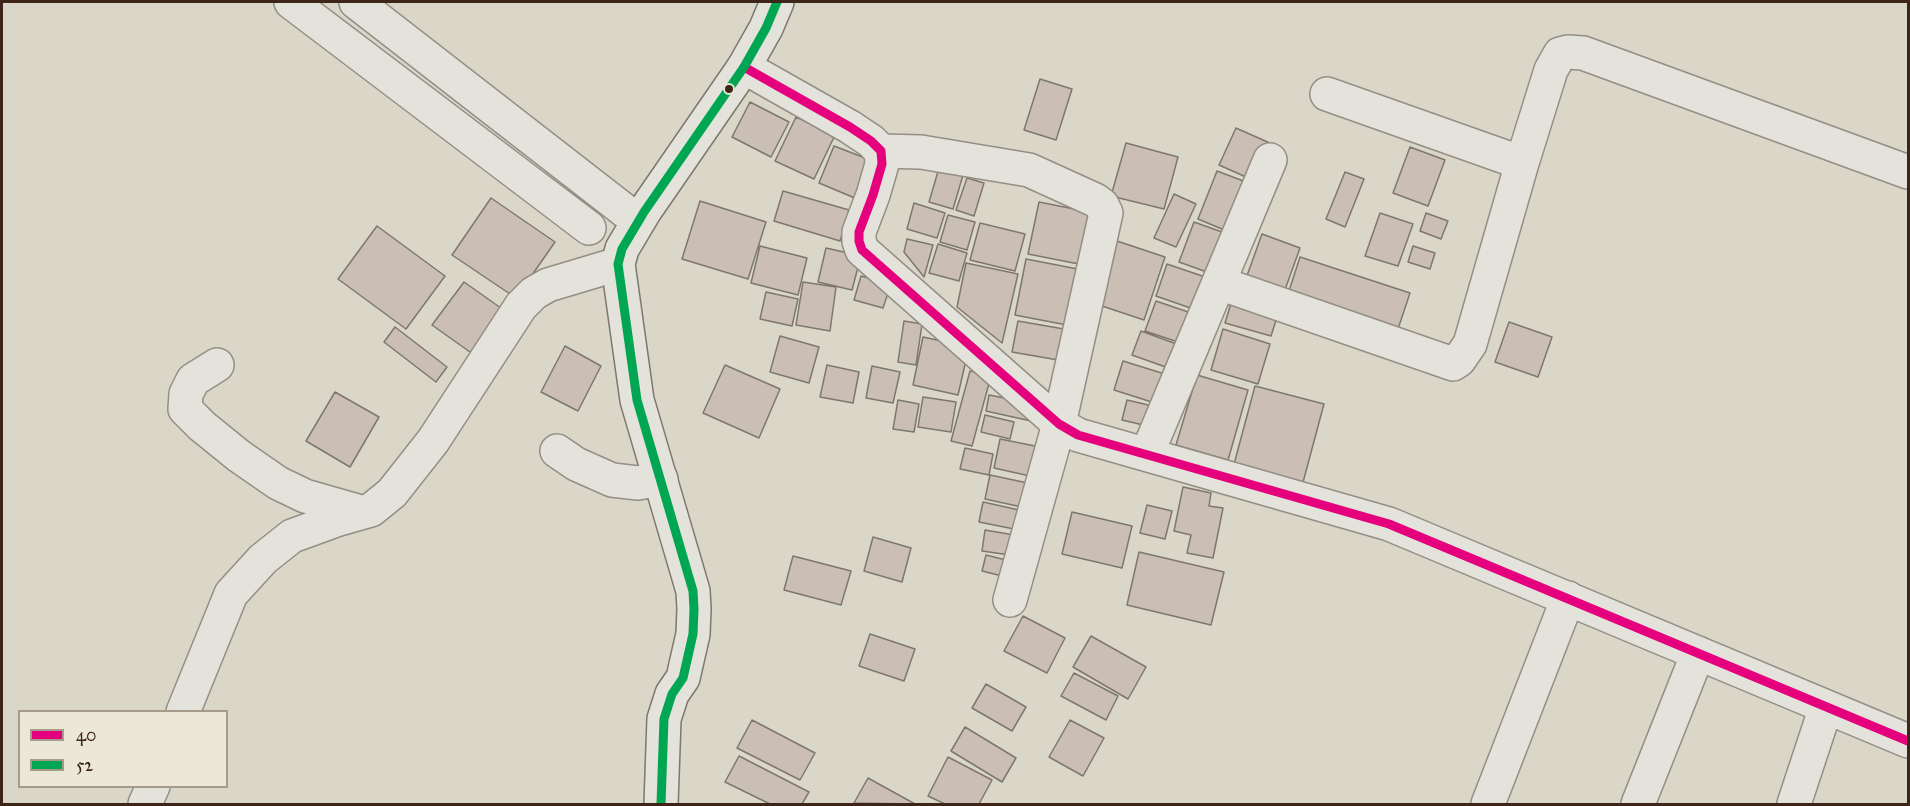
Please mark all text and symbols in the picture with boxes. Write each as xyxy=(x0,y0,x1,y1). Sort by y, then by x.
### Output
unlabelled marker xyxy=(723,83,735,95)
legend xyxy=(18,710,228,788)
text: 40 xyxy=(76,724,97,746)
text: 52 xyxy=(76,754,93,776)

